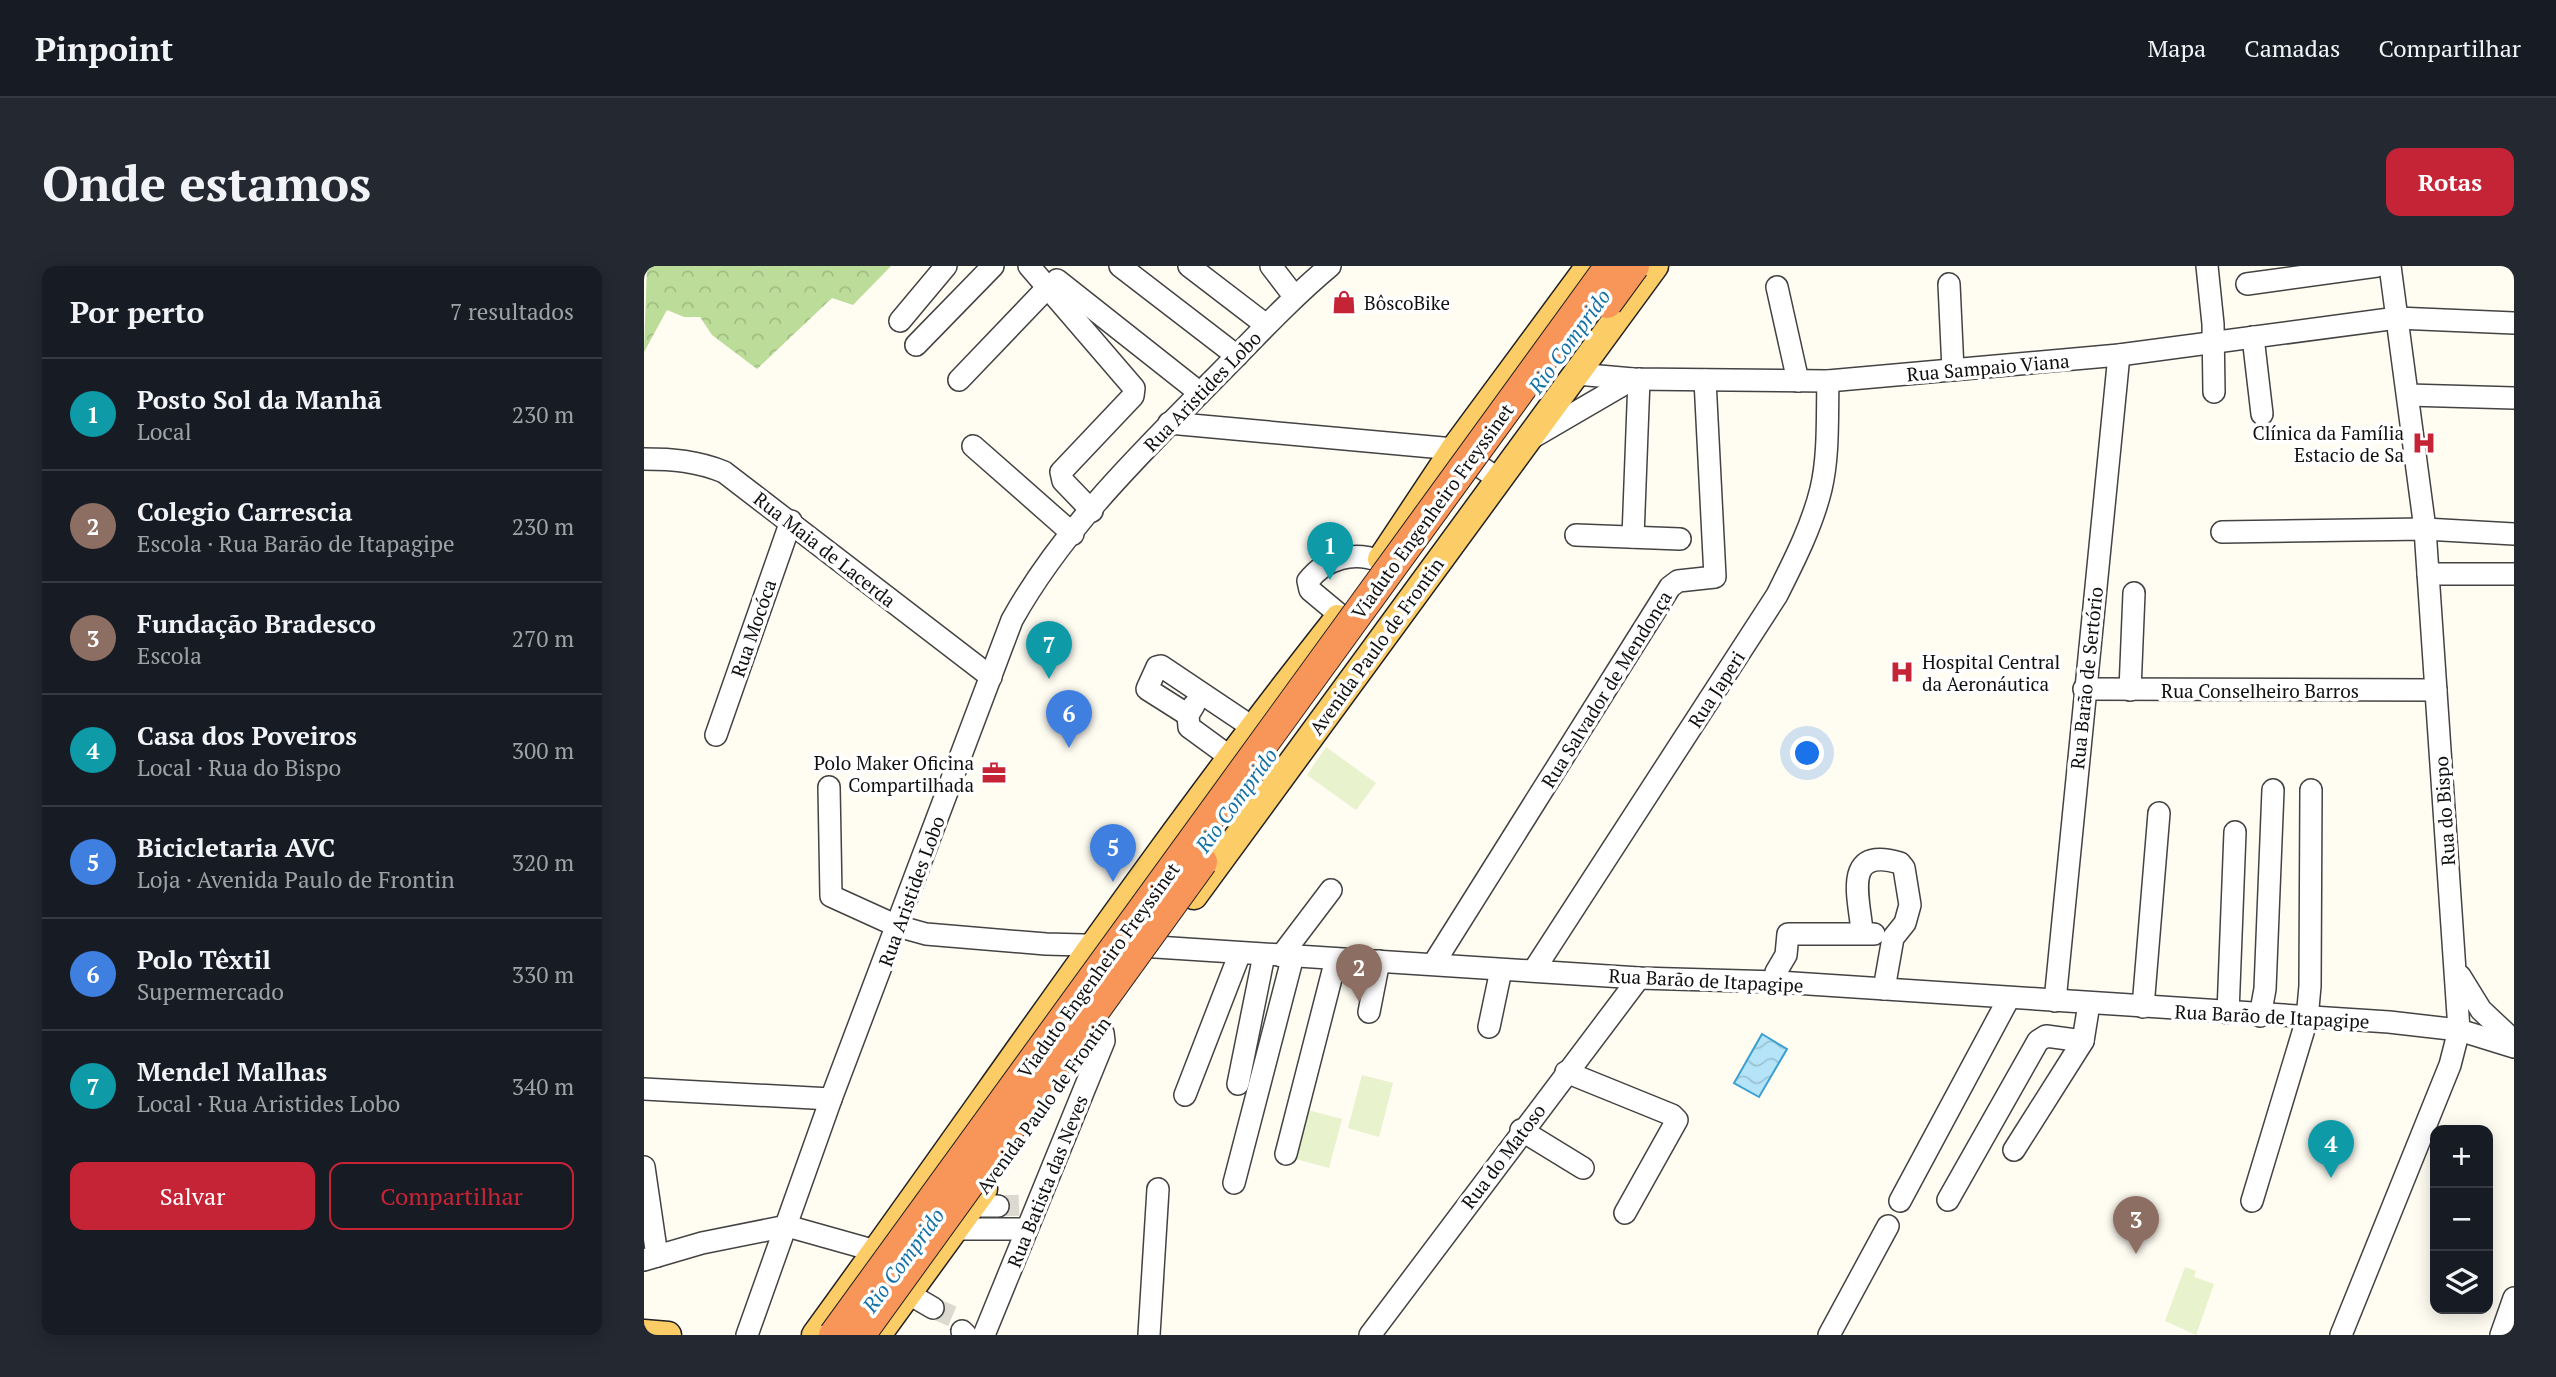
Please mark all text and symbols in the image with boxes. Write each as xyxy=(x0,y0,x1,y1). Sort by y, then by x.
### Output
text: Pinpoint xyxy=(35,27,173,70)
text: Mapa xyxy=(2148,32,2206,64)
text: Camadas xyxy=(2244,32,2340,64)
text: Compartilhar xyxy=(2378,32,2521,64)
button: Rotas xyxy=(2386,148,2514,216)
text: Onde estamos xyxy=(42,150,371,215)
water label: Rio Comprido xyxy=(1521,283,1616,400)
shop icon: BôscoBike xyxy=(1330,288,1358,316)
place label: BôscoBike xyxy=(1364,290,1450,315)
text: Por perto xyxy=(70,292,204,332)
text: 7 resultados xyxy=(450,296,574,327)
street label: Rua Aristides Lobo xyxy=(1138,325,1266,457)
street label: Rua Sampaio Viana xyxy=(1906,347,2071,387)
text: Posto Sol da Manhã xyxy=(137,382,382,416)
street label: Viaduto Engenheiro Freyssinet xyxy=(1345,398,1519,624)
text: 1 xyxy=(87,399,100,430)
text: 230 m xyxy=(512,399,574,430)
text: Local xyxy=(137,416,192,447)
place label: Clínica da Família Estacio de Sa xyxy=(2252,420,2404,467)
hospital icon: Clínica da Família Estacio de Sa xyxy=(2410,429,2438,457)
street label: Rua Maia de Lacerda xyxy=(749,486,901,612)
text: Colegio Carrescia xyxy=(137,494,352,528)
text: 2 xyxy=(87,511,100,542)
text: 230 m xyxy=(512,511,574,542)
pin: 1 xyxy=(1307,522,1353,580)
text: Escola · Rua Barão de Itapagipe xyxy=(137,528,455,559)
street label: Avenida Paulo de Frontin xyxy=(1303,552,1449,740)
street label: Rua Mocóca xyxy=(725,575,782,680)
street label: Rua Salvador de Mendonça xyxy=(1535,585,1677,792)
street label: Rua Barão de Sertório xyxy=(2064,586,2108,770)
text: Fundação Bradesco xyxy=(137,606,376,640)
pin: 7 xyxy=(1026,621,1072,679)
text: 3 xyxy=(87,623,100,654)
text: 270 m xyxy=(512,623,574,654)
text: Escola xyxy=(137,640,202,671)
street label: Rua Japeri xyxy=(1682,646,1750,732)
place label: Hospital Central da Aeronáutica xyxy=(1922,649,2060,696)
hospital icon: Hospital Central da Aeronáutica xyxy=(1888,658,1916,686)
street label: Rua Conselheiro Barros xyxy=(2161,678,2359,703)
pin: 6 xyxy=(1046,690,1092,748)
text: Casa dos Poveiros xyxy=(137,718,357,752)
text: 4 xyxy=(87,735,100,766)
text: 300 m xyxy=(512,735,574,766)
your location xyxy=(1790,736,1824,770)
water label: Rio Comprido xyxy=(1188,742,1283,859)
place label: Polo Maker Oficina Compartilhada xyxy=(814,750,974,797)
text: Local · Rua do Bispo xyxy=(137,752,341,783)
street label: Rua do Bispo xyxy=(2428,755,2460,867)
office icon: Polo Maker Oficina Compartilhada xyxy=(980,759,1008,787)
street label: Rua Aristides Lobo xyxy=(872,812,950,970)
pin: 5 xyxy=(1090,824,1136,882)
text: Bicicletaria AVC xyxy=(137,830,335,864)
text: 5 xyxy=(87,847,100,878)
text: 320 m xyxy=(512,847,574,878)
street label: Viaduto Engenheiro Freyssinet xyxy=(1011,857,1185,1083)
text: Loja · Avenida Paulo de Frontin xyxy=(137,864,455,895)
text: Polo Têxtil xyxy=(137,942,271,976)
pin: 2 xyxy=(1336,944,1382,1002)
text: 6 xyxy=(87,959,100,990)
text: 330 m xyxy=(512,959,574,990)
street label: Rua Barão de Itapagipe xyxy=(1608,962,1804,998)
text: Supermercado xyxy=(137,976,284,1007)
street label: Rua Barão de Itapagipe xyxy=(2174,998,2370,1034)
street label: Avenida Paulo de Frontin xyxy=(970,1011,1116,1199)
text: Mendel Malhas xyxy=(137,1054,327,1088)
text: 7 xyxy=(87,1071,100,1102)
text: 340 m xyxy=(512,1071,574,1102)
text: Local · Rua Aristides Lobo xyxy=(137,1088,400,1119)
street label: Rua Batista das Neves xyxy=(1001,1091,1093,1271)
street label: Rua do Matoso xyxy=(1455,1098,1551,1214)
pin: 4 xyxy=(2308,1120,2354,1178)
map controls xyxy=(2430,1125,2493,1314)
button: + xyxy=(2430,1125,2493,1188)
button: Salvar xyxy=(70,1162,315,1230)
button: Compartilhar xyxy=(329,1162,574,1230)
button: − xyxy=(2430,1188,2493,1251)
pin: 3 xyxy=(2113,1196,2159,1254)
water label: Rio Comprido xyxy=(855,1202,950,1319)
button: layers xyxy=(2430,1251,2493,1314)

